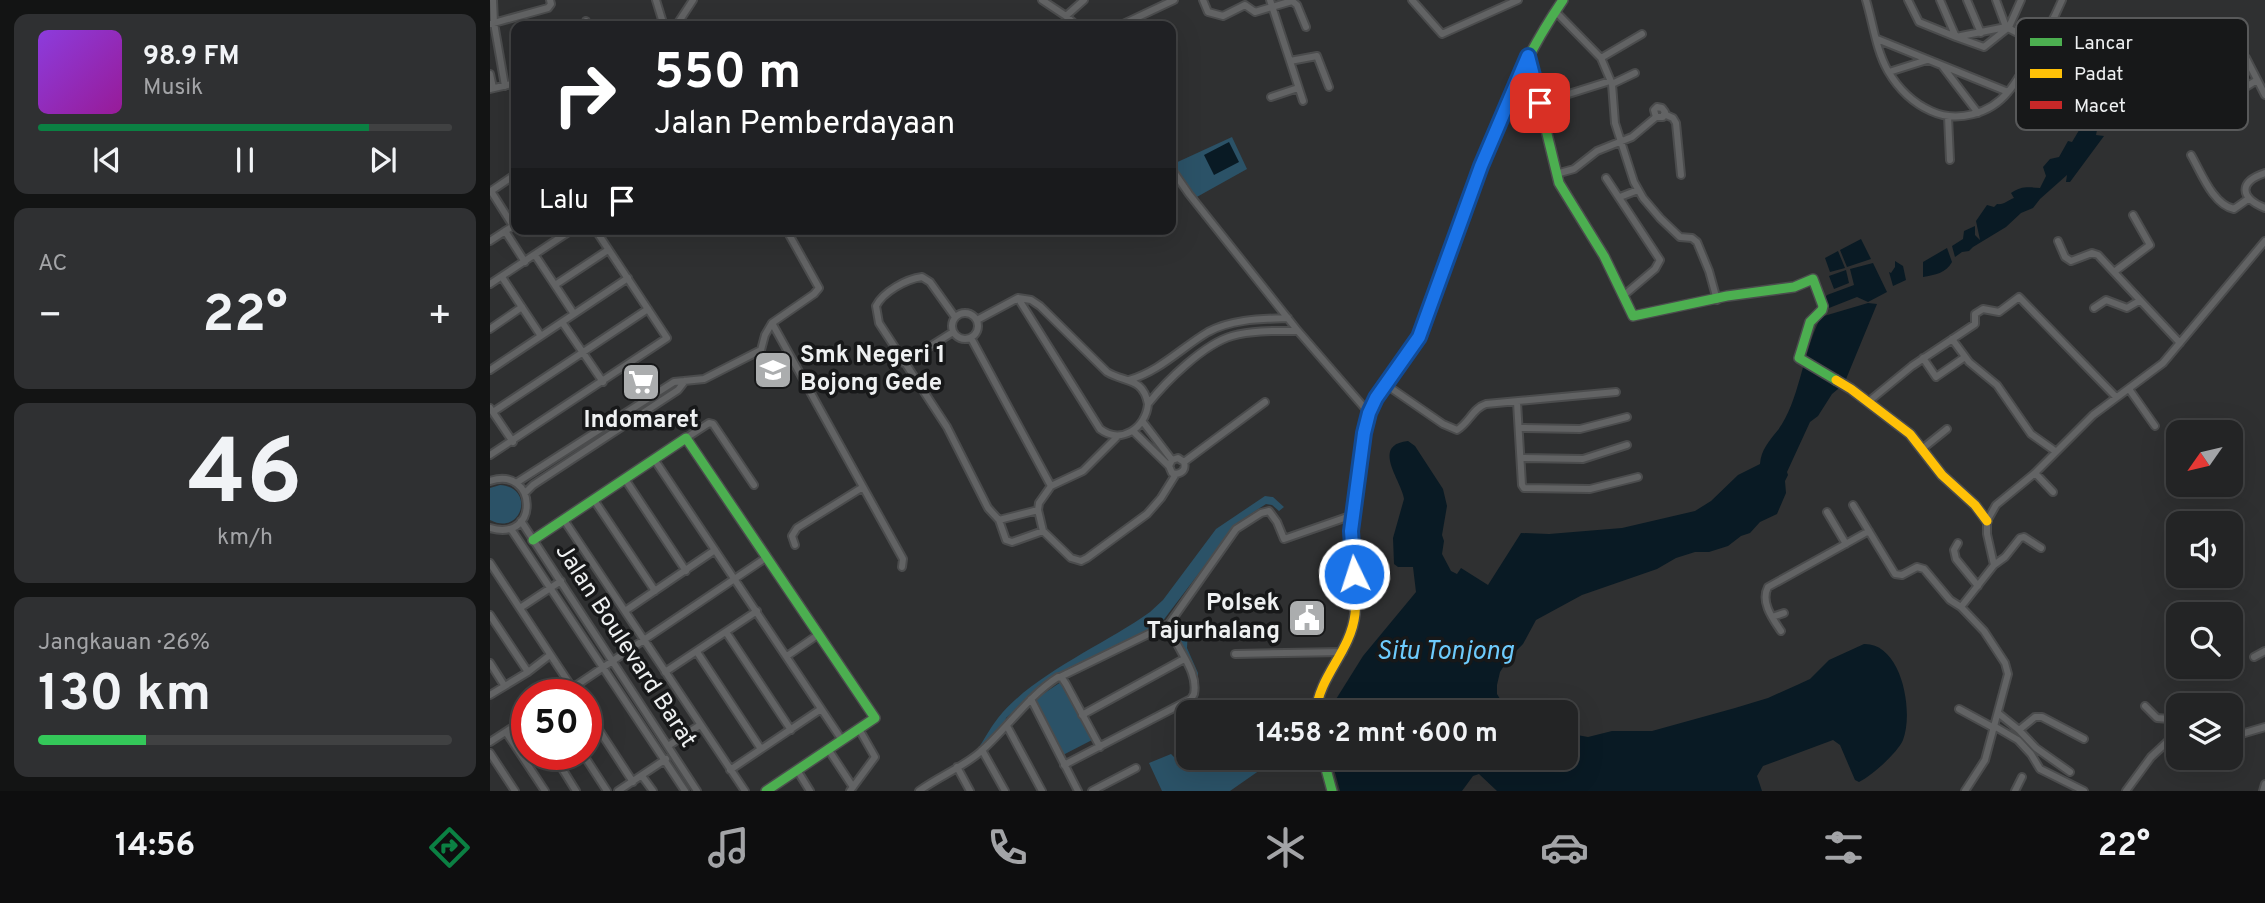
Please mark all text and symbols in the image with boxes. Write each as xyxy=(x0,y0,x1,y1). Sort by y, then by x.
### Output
legend xyxy=(2016,18,2248,130)
text: Lancar xyxy=(2074,32,2133,56)
text: 98.9 FM xyxy=(143,41,240,74)
text: 550 m xyxy=(654,44,801,106)
icon: right xyxy=(539,49,630,140)
text: Padat xyxy=(2074,63,2123,87)
pin xyxy=(1510,73,1570,133)
text: Musik xyxy=(143,74,203,103)
icon: arrive xyxy=(1521,84,1559,122)
text: Macet xyxy=(2074,95,2126,119)
text: Jalan Pemberdayaan xyxy=(654,105,955,145)
icon: previous xyxy=(88,141,126,179)
icon: pause xyxy=(226,141,264,179)
icon: next xyxy=(364,141,402,179)
icon: arrive xyxy=(603,182,641,220)
text: Lalu xyxy=(539,185,589,218)
text: AC xyxy=(38,250,67,279)
text: 22° xyxy=(202,284,288,350)
text: − xyxy=(38,293,63,342)
text: + xyxy=(427,293,452,342)
place label: Smk Negeri 1 Bojong Gede xyxy=(800,341,946,399)
school or university icon: Smk Negeri 1 Bojong Gede xyxy=(752,349,794,391)
supermarket icon: Indomaret xyxy=(620,361,662,403)
place label: Indomaret xyxy=(583,406,699,436)
north arrow xyxy=(2166,420,2244,497)
map controls xyxy=(2166,420,2243,770)
text: 46 xyxy=(188,421,302,536)
button: sound xyxy=(2166,511,2243,588)
text: km/h xyxy=(217,524,273,553)
position arrow xyxy=(1317,537,1391,611)
street label: Jalan Boulevard Barat xyxy=(548,538,702,754)
place label: Polsek Tajurhalang xyxy=(1147,589,1280,647)
public building icon: Polsek Tajurhalang xyxy=(1286,597,1328,639)
button: search xyxy=(2166,602,2243,679)
text: Jangkauan · 26% xyxy=(38,629,210,658)
water label: Situ Tonjong xyxy=(1376,636,1515,669)
text: 130 km xyxy=(38,663,211,729)
speed limit sign: 50 xyxy=(511,679,602,770)
button: layers xyxy=(2166,693,2243,770)
text: 14:58 · 2 mnt · 600 m xyxy=(1256,718,1498,751)
icon: directions xyxy=(425,823,474,872)
icon: music xyxy=(704,823,753,872)
icon: phone xyxy=(983,823,1032,872)
icon: climate xyxy=(1261,823,1310,872)
icon: car xyxy=(1540,823,1589,872)
icon: filters xyxy=(1819,823,1868,872)
text: 14:56 xyxy=(115,827,195,867)
text: 22° xyxy=(2098,827,2150,867)

